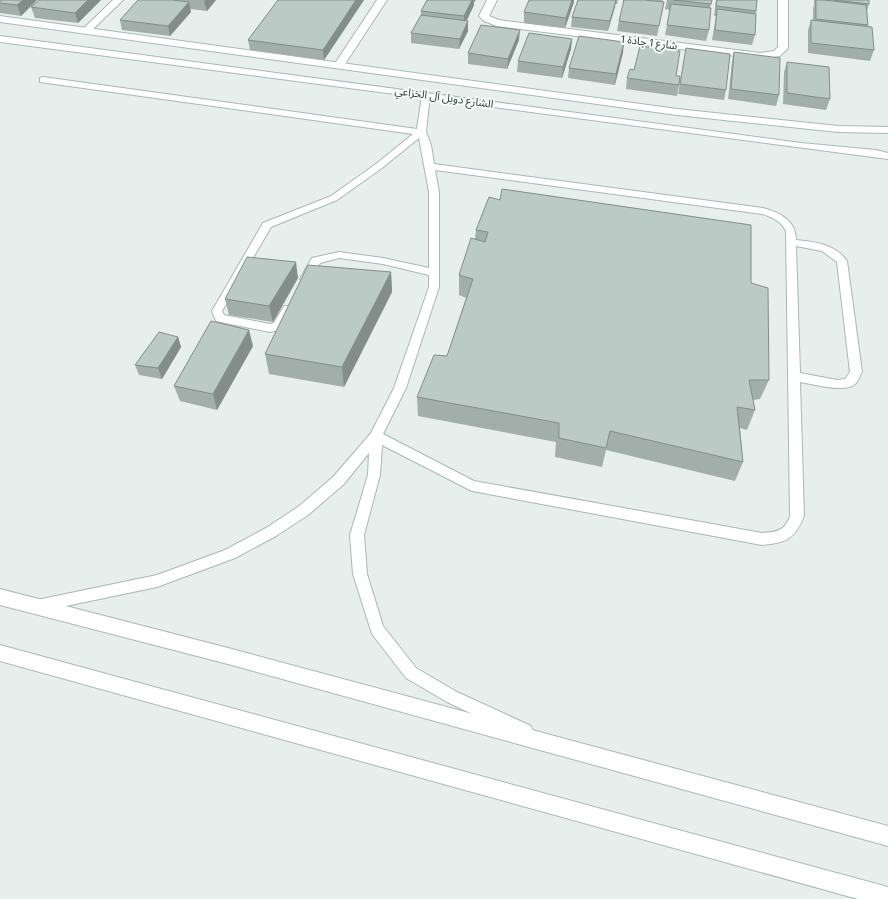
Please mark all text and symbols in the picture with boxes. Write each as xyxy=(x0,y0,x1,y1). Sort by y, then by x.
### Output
street label: شارع 1 جادة 1 xyxy=(620,33,678,53)
street label: الشارع دوبل آل الخزاعي xyxy=(393,84,494,113)

